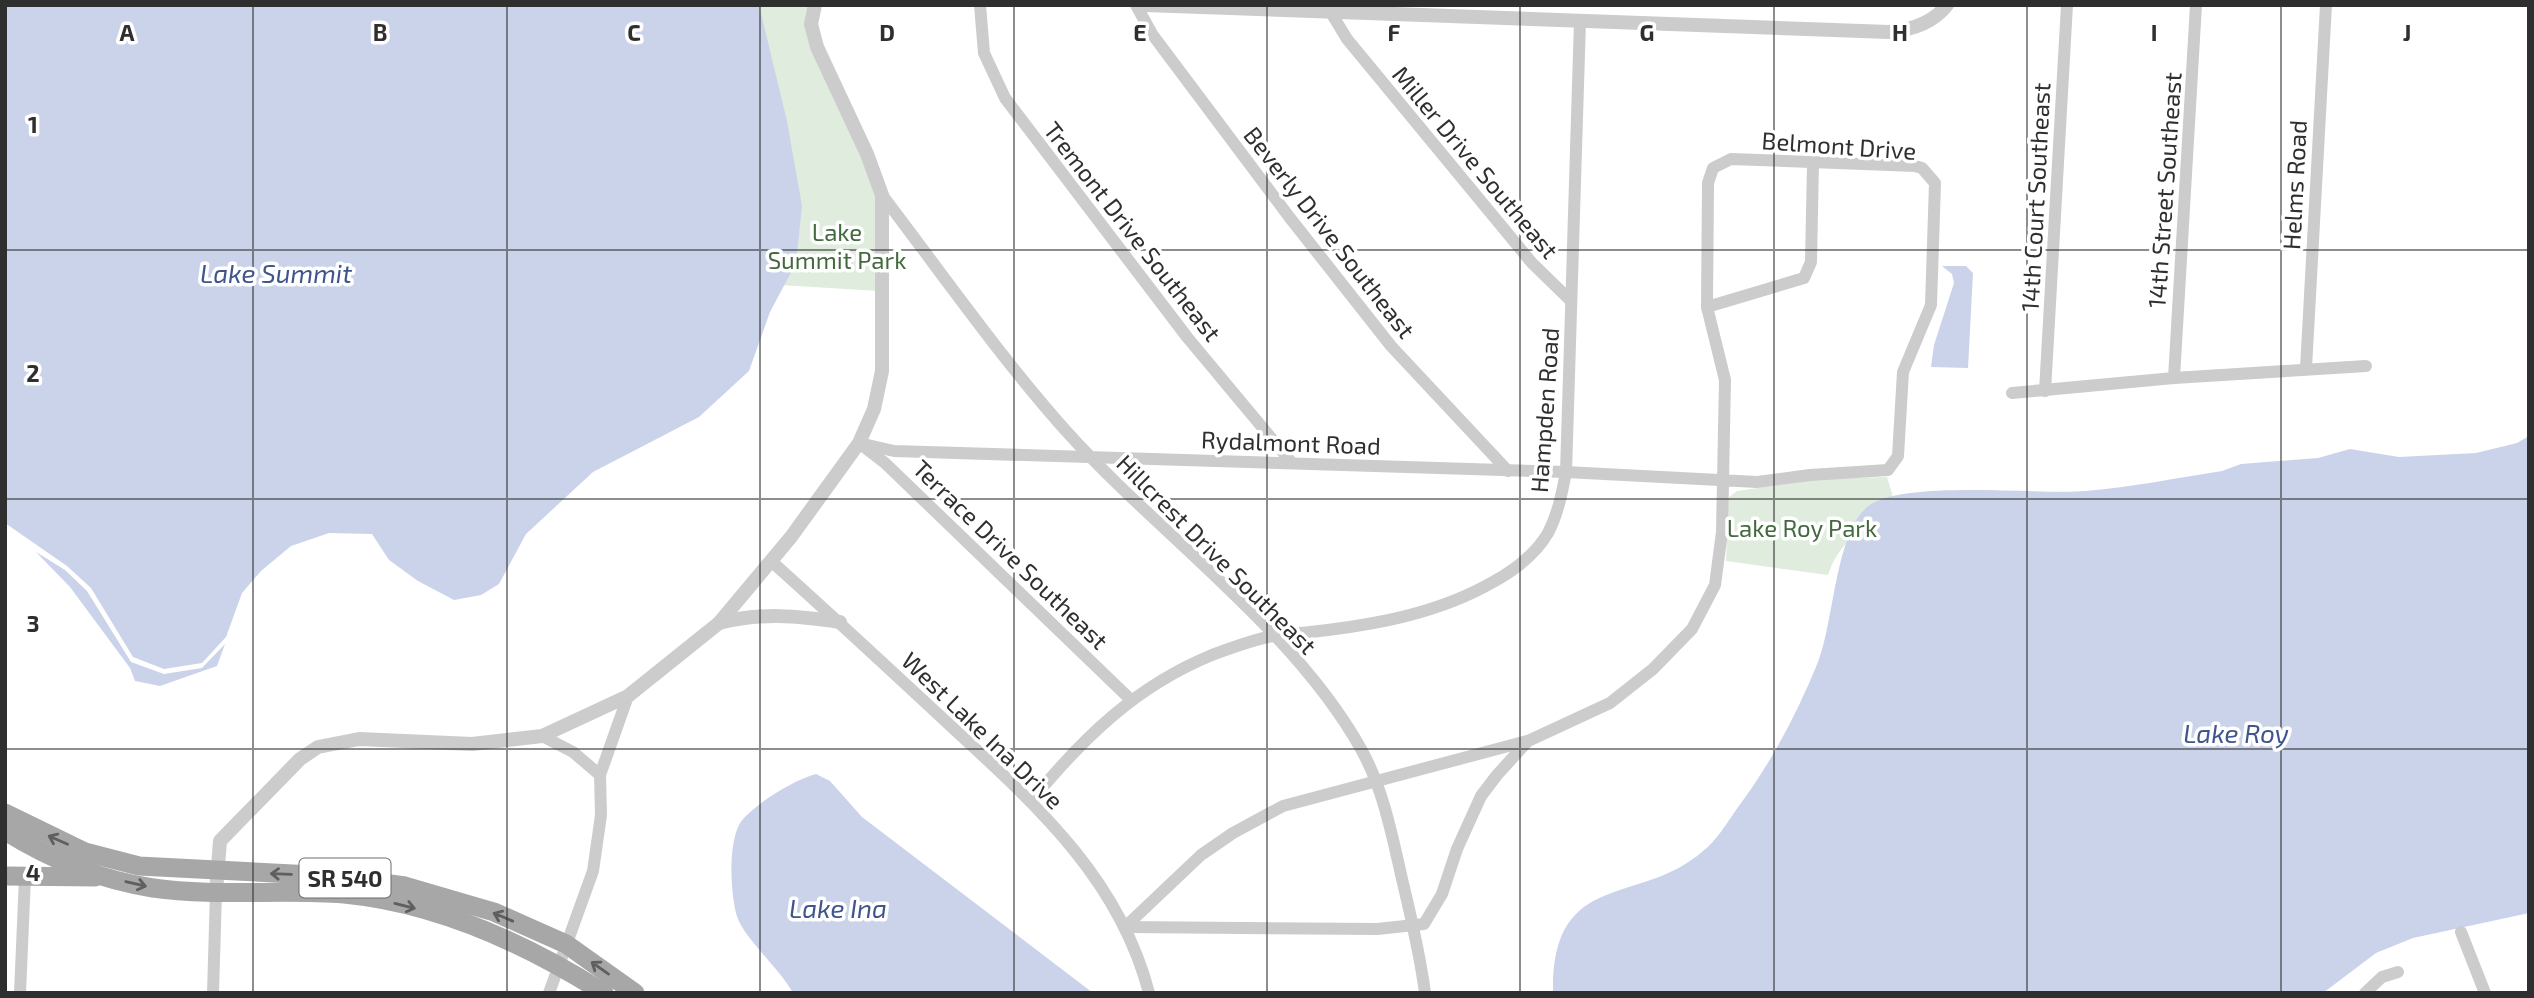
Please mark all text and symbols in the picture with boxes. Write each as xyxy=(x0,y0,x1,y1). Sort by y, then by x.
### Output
text: A xyxy=(119,18,135,46)
text: B xyxy=(373,18,387,46)
text: C xyxy=(627,18,641,46)
text: D xyxy=(879,18,895,46)
text: E xyxy=(1133,18,1147,46)
text: F xyxy=(1388,18,1401,46)
text: G xyxy=(1640,18,1654,46)
text: H xyxy=(1892,18,1908,46)
text: I xyxy=(2151,18,2157,46)
text: J xyxy=(2403,18,2411,46)
street label: Miller Drive Southeast xyxy=(1387,60,1565,264)
street label: 14th Street Southeast xyxy=(2141,71,2187,309)
street label: 14th Court Southeast xyxy=(2015,82,2055,312)
text: 1 xyxy=(28,110,38,138)
street label: Tremont Drive Southeast xyxy=(1038,115,1228,347)
street label: Helms Road xyxy=(2276,119,2312,251)
street label: Beverly Drive Southeast xyxy=(1238,120,1422,344)
street label: Belmont Drive xyxy=(1761,125,1917,165)
park label: Lake Summit Park xyxy=(768,217,906,274)
water label: Lake Summit xyxy=(200,257,352,288)
street label: Hampden Road xyxy=(1524,327,1564,493)
text: 2 xyxy=(26,359,40,387)
street label: Rydalmont Road xyxy=(1201,424,1381,460)
street label: Hillcrest Drive Southeast xyxy=(1111,448,1323,660)
street label: Terrace Drive Southeast xyxy=(907,453,1115,655)
park label: Lake Roy Park xyxy=(1727,513,1877,542)
text: 3 xyxy=(26,609,40,637)
street label: West Lake Ina Drive xyxy=(896,646,1070,814)
water label: Lake Roy xyxy=(2183,717,2289,749)
one-way arrow xyxy=(48,833,70,846)
text: 4 xyxy=(26,858,40,886)
road number: SR 540 xyxy=(300,858,390,898)
one-way arrow xyxy=(270,868,293,881)
one-way arrow xyxy=(124,878,146,891)
water label: Lake Ina xyxy=(789,892,887,923)
one-way arrow xyxy=(393,900,416,913)
one-way arrow xyxy=(493,909,514,922)
one-way arrow xyxy=(591,961,610,975)

